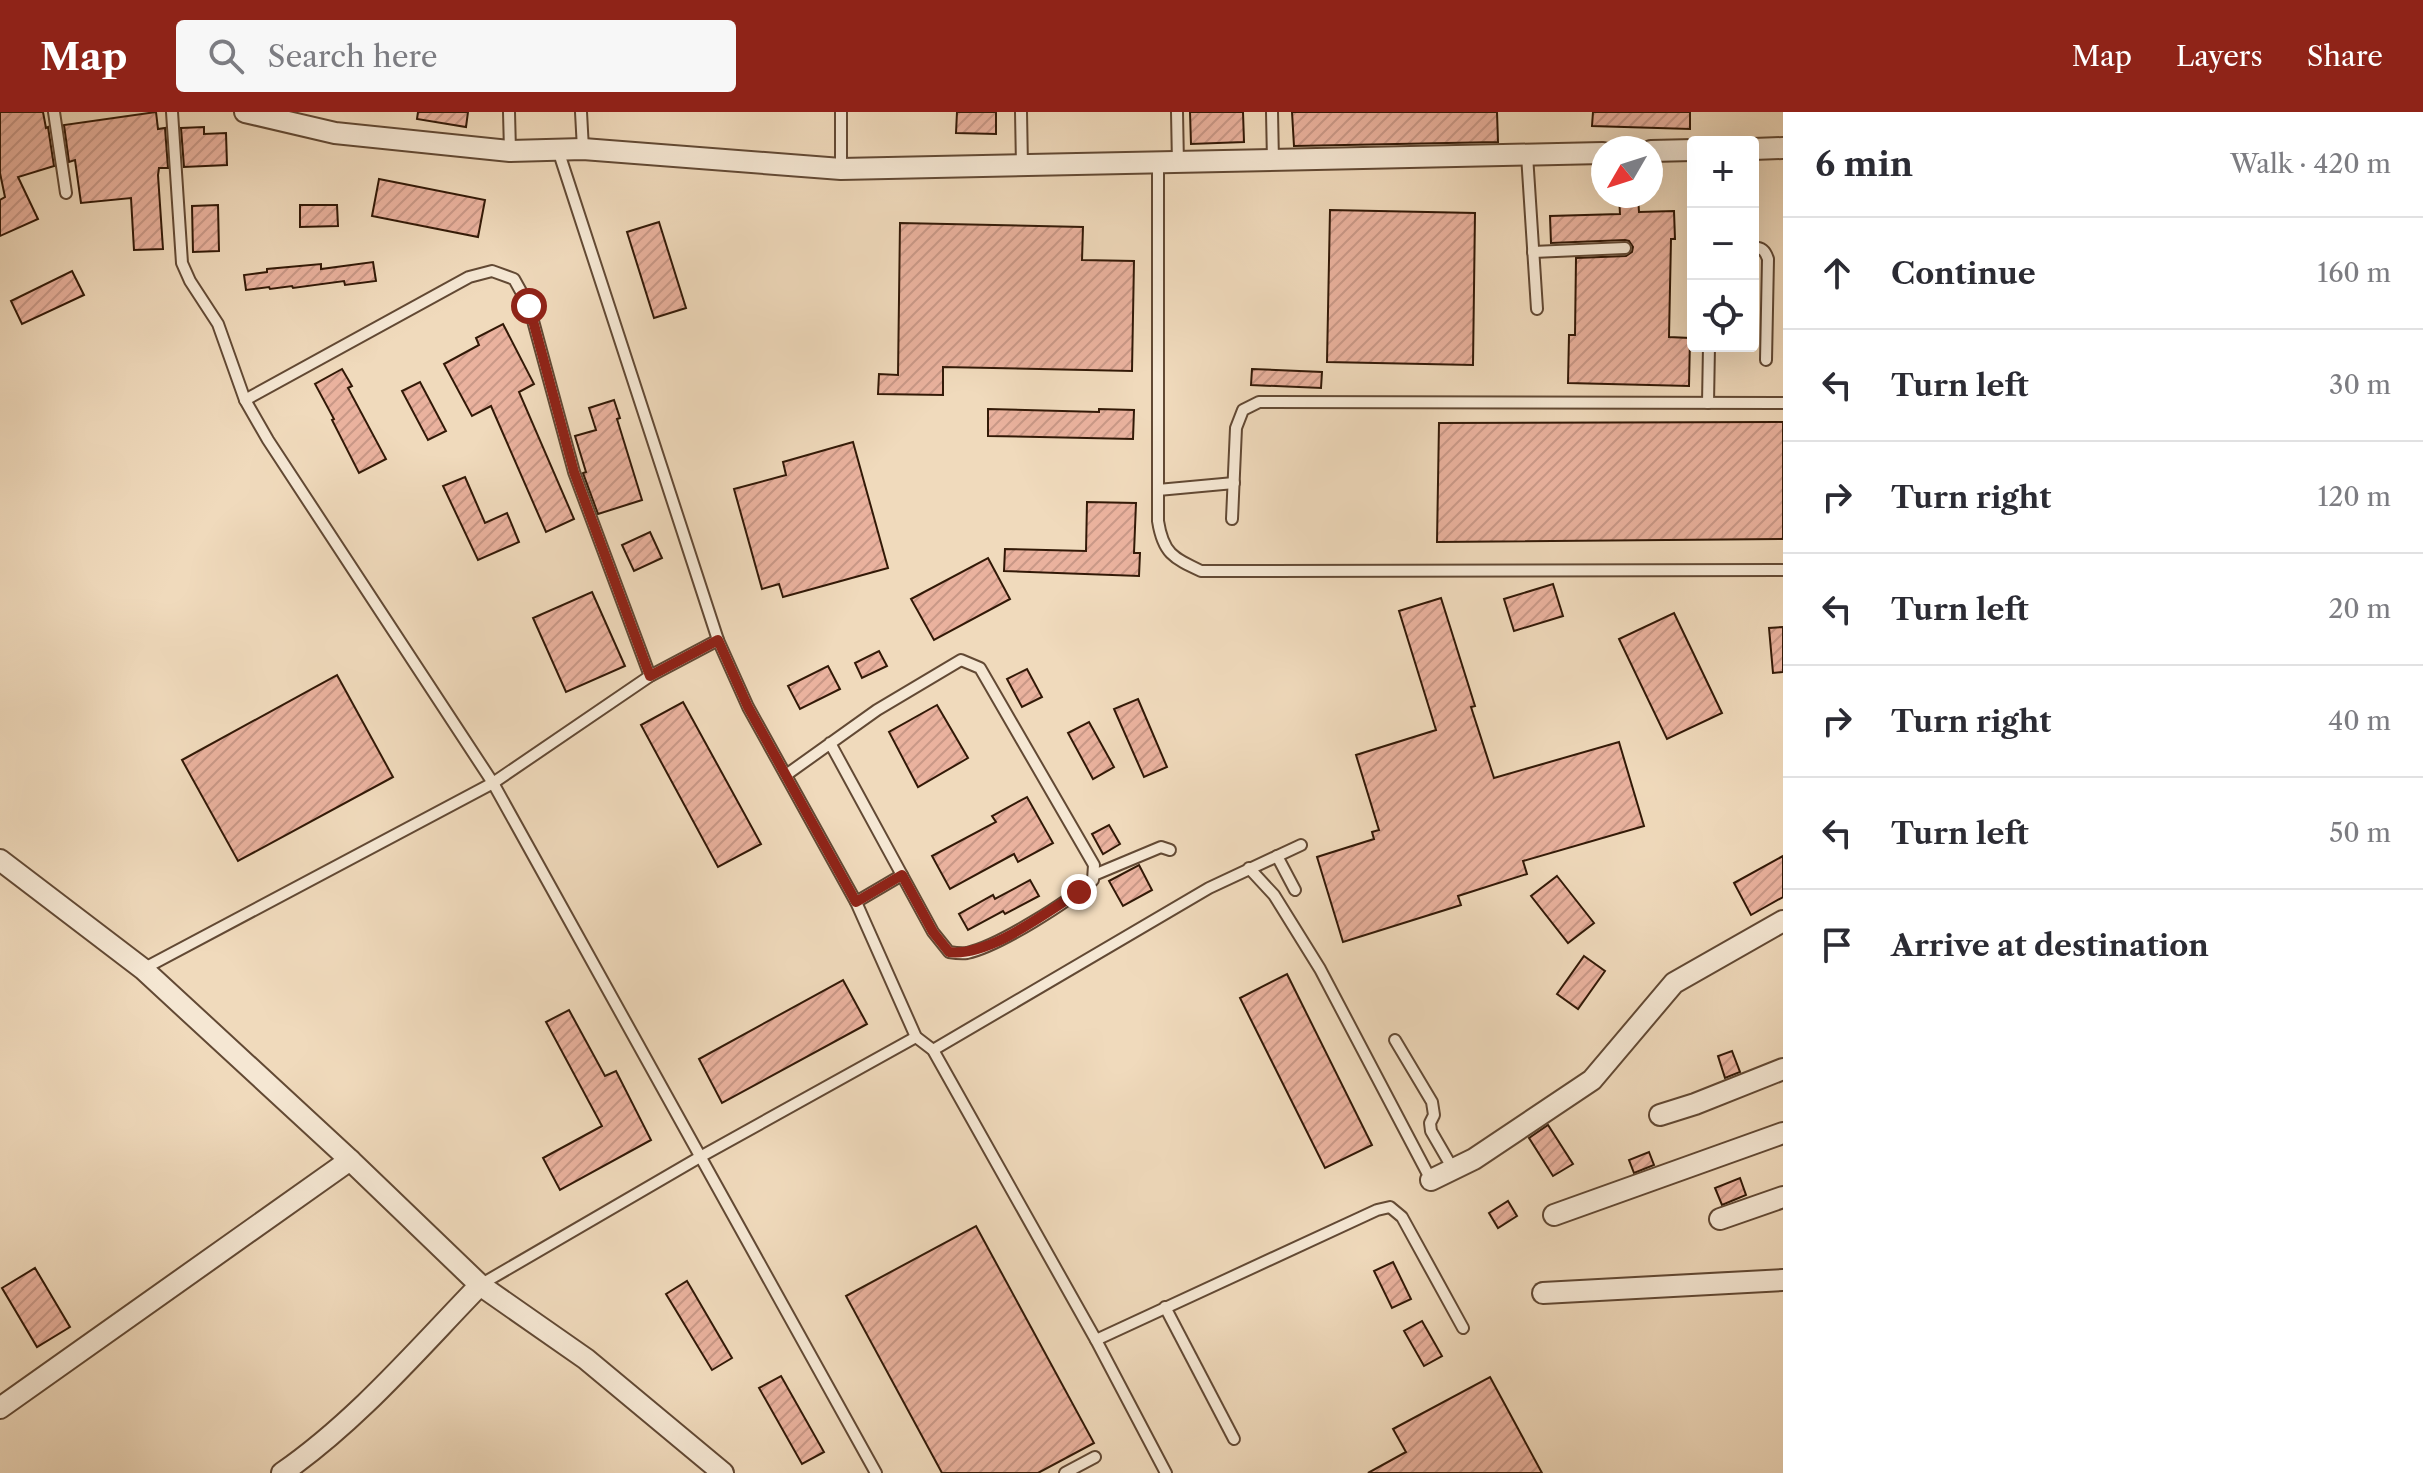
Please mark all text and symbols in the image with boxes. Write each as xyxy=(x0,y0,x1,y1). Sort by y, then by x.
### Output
search box xyxy=(176,20,736,92)
text: Map xyxy=(40,33,128,80)
icon: search xyxy=(204,34,248,78)
text: Search here xyxy=(268,38,438,75)
text: Map xyxy=(2072,39,2132,73)
text: Layers xyxy=(2176,39,2263,73)
text: Share xyxy=(2307,39,2383,73)
north arrow xyxy=(1591,136,1663,208)
map controls xyxy=(1687,136,1759,352)
button: + xyxy=(1687,136,1759,208)
text: 6 min xyxy=(1815,143,1913,185)
text: Walk · 420 m xyxy=(2230,148,2391,180)
button: − xyxy=(1687,208,1759,280)
icon: ahead xyxy=(1815,251,1859,295)
text: Continue xyxy=(1891,255,2036,292)
text: 160 m xyxy=(2317,257,2391,289)
button: locate xyxy=(1687,280,1759,352)
route start xyxy=(511,288,547,324)
icon: left xyxy=(1815,363,1859,407)
text: Turn left xyxy=(1891,367,2028,404)
text: 30 m xyxy=(2329,369,2391,401)
icon: right xyxy=(1815,475,1859,519)
text: Turn right xyxy=(1891,479,2051,516)
text: 120 m xyxy=(2317,481,2391,513)
icon: left xyxy=(1815,587,1859,631)
text: Turn left xyxy=(1891,591,2028,628)
text: 20 m xyxy=(2328,593,2391,625)
icon: right xyxy=(1815,699,1859,743)
text: Turn right xyxy=(1891,703,2051,740)
text: 40 m xyxy=(2328,705,2391,737)
icon: left xyxy=(1815,811,1859,855)
text: Turn left xyxy=(1891,815,2028,852)
text: 50 m xyxy=(2329,817,2391,849)
route end xyxy=(1061,874,1097,910)
icon: arrive xyxy=(1815,923,1859,967)
text: Arrive at destination xyxy=(1891,927,2209,964)

